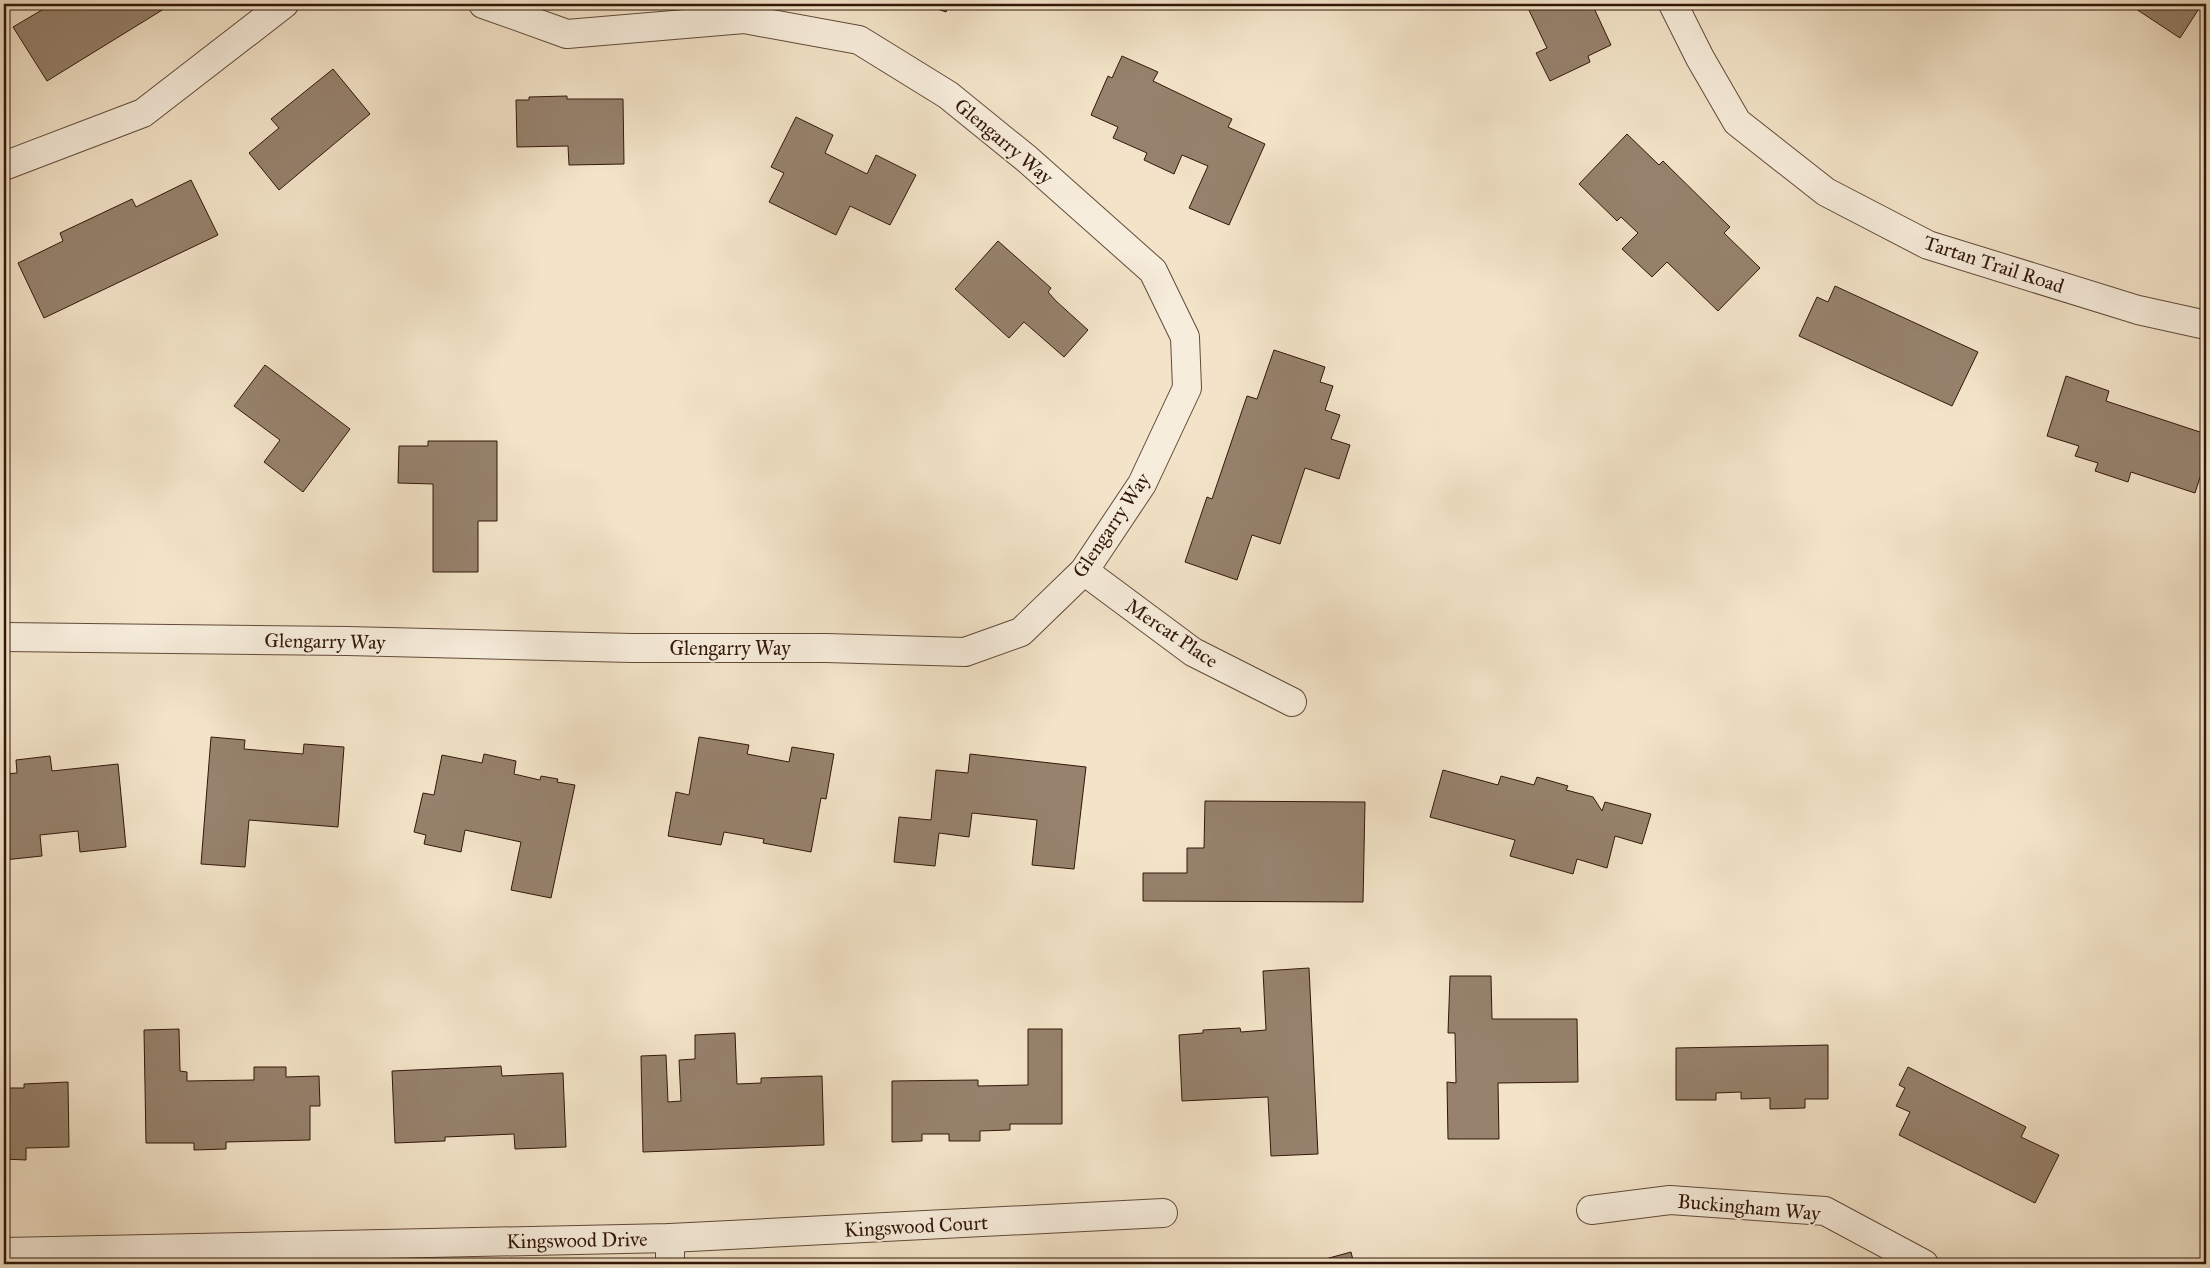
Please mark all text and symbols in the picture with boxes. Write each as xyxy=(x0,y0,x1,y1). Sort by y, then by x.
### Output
street label: Glengarry Way xyxy=(949,93,1059,190)
street label: Tartan Trail Road xyxy=(1921,230,2067,298)
street label: Glengarry Way xyxy=(1067,468,1156,582)
street label: Mercat Place xyxy=(1121,593,1223,673)
street label: Glengarry Way xyxy=(264,628,386,655)
street label: Glengarry Way xyxy=(669,636,791,661)
street label: Buckingham Way xyxy=(1676,1189,1822,1226)
street label: Kingswood Court xyxy=(843,1210,989,1243)
street label: Kingswood Drive xyxy=(506,1227,648,1254)

